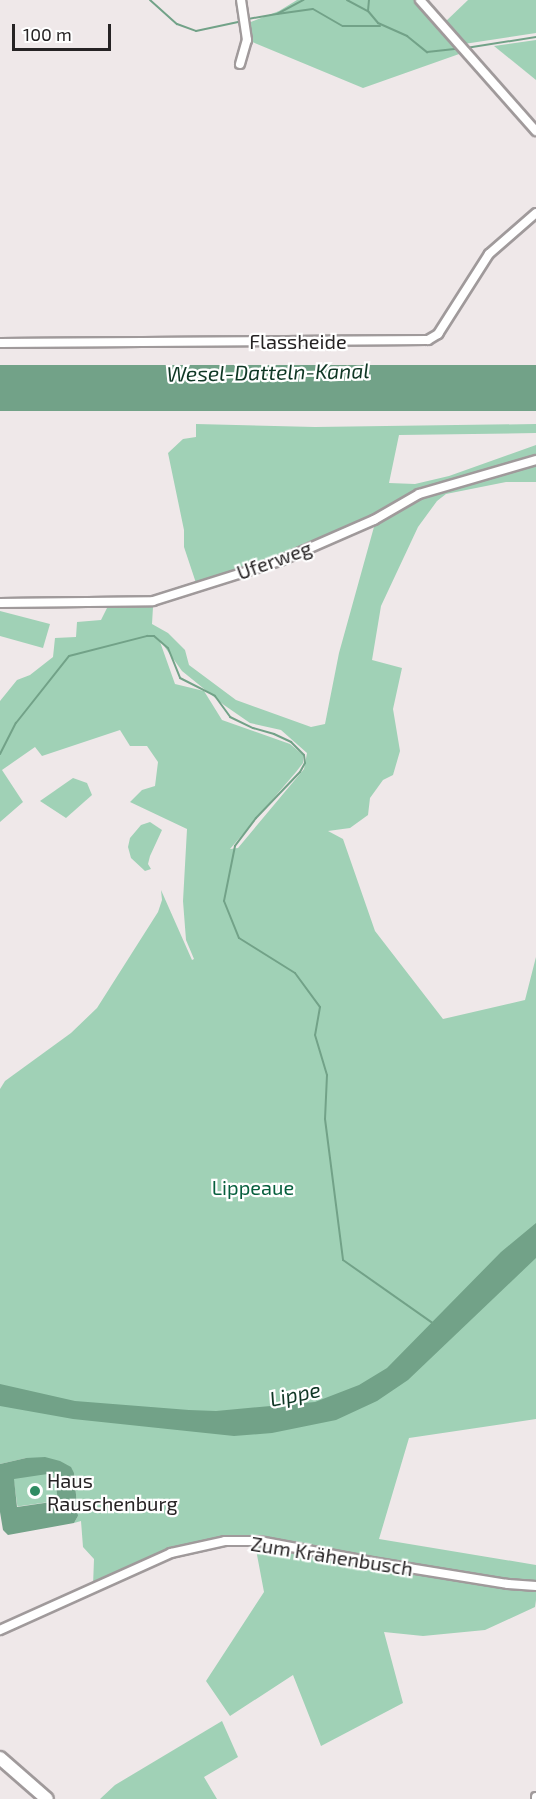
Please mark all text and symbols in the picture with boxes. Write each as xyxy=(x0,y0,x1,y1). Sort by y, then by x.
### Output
scale bar xyxy=(15,12,114,50)
text: 100 m xyxy=(23,23,72,45)
street label: Flassheide xyxy=(249,329,347,353)
water label: Wesel-Datteln-Kanal xyxy=(166,358,370,386)
street label: Uferweg xyxy=(233,535,315,585)
park label: Lippeaue xyxy=(212,1175,294,1199)
water label: Lippe xyxy=(267,1376,323,1412)
place label: Haus Rauschenburg xyxy=(47,1468,178,1515)
marker: Haus Rauschenburg xyxy=(28,1484,42,1498)
street label: Zum Krähenbusch xyxy=(249,1531,415,1581)

